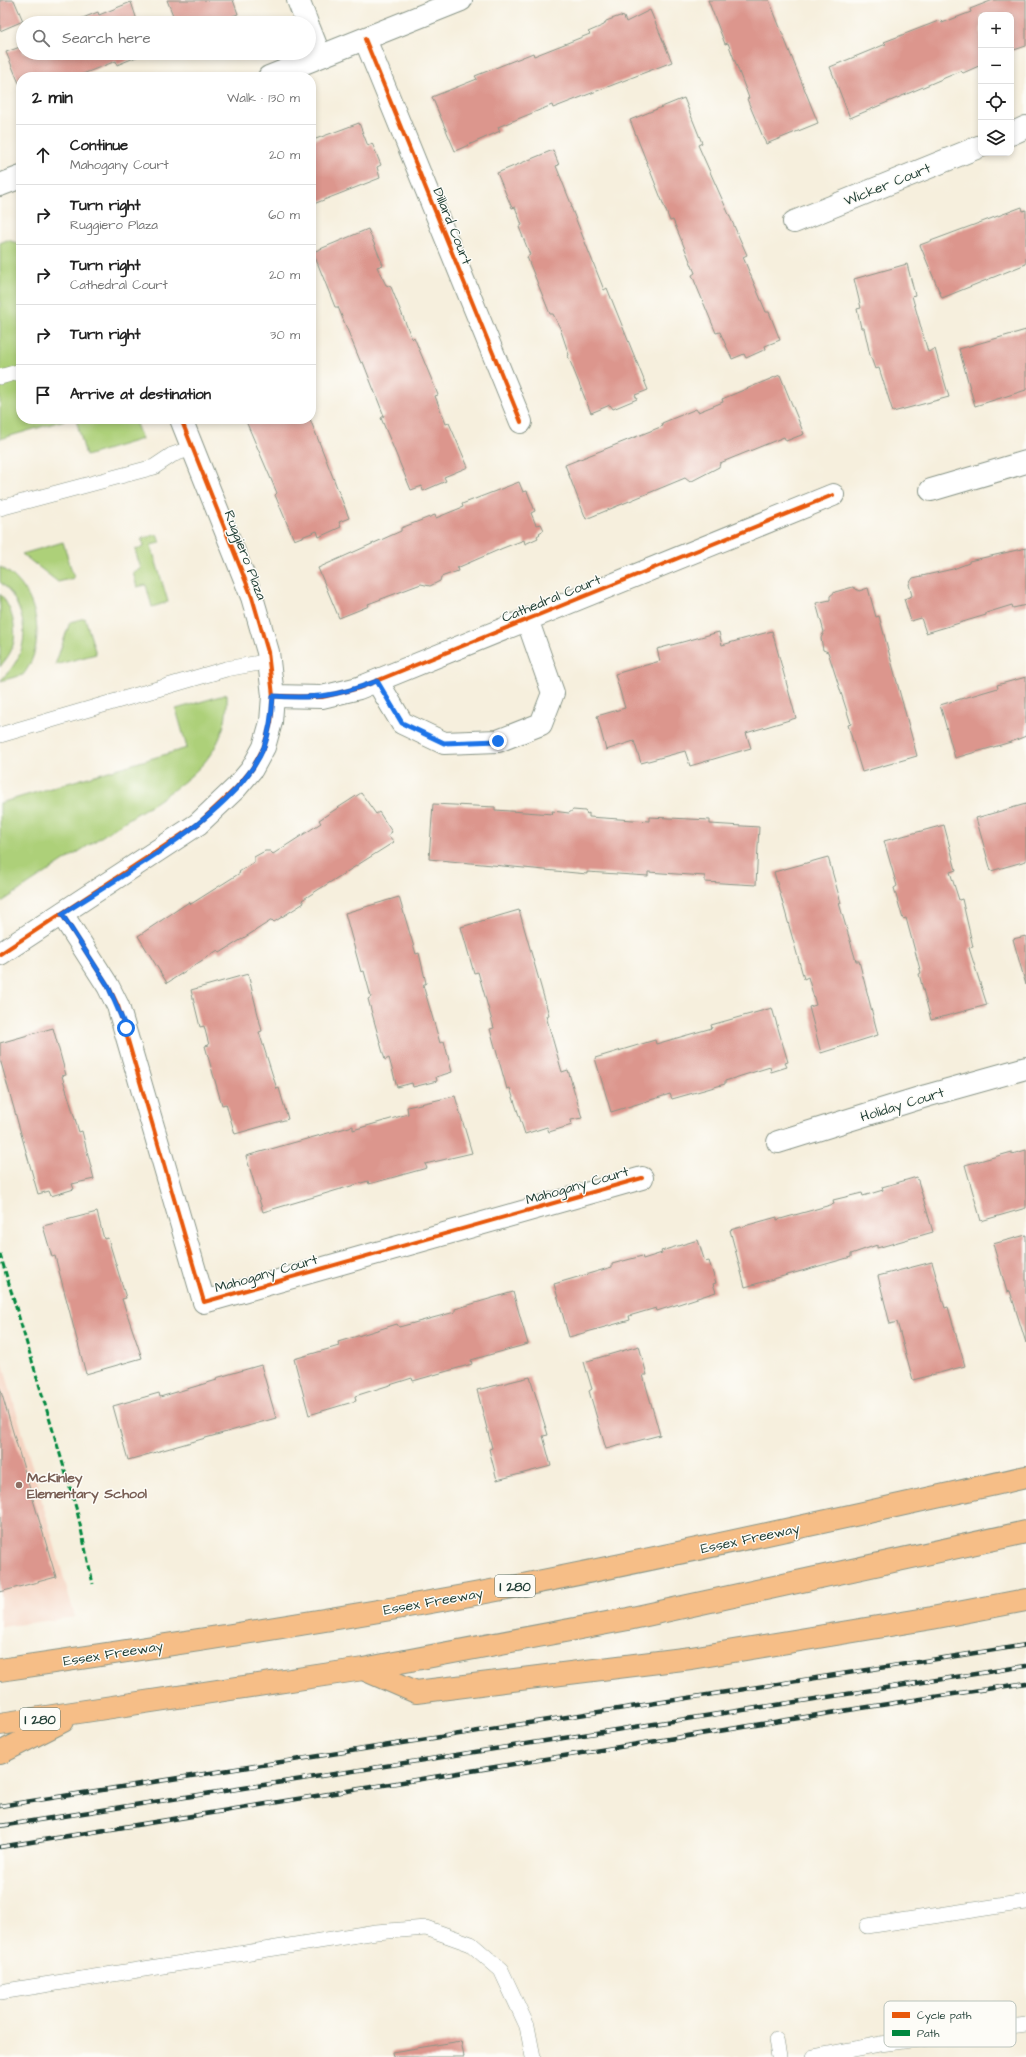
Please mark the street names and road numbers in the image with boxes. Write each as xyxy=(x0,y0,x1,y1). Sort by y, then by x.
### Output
street label: Wicker Court xyxy=(841,158,934,211)
street label: Dillard Court xyxy=(428,185,477,268)
street label: Ruggiero Plaza xyxy=(219,508,271,603)
street label: Cathedral Court xyxy=(499,570,604,628)
street label: Holiday Court xyxy=(858,1083,947,1127)
street label: Mahogany Court xyxy=(523,1162,632,1210)
street label: Mahogany Court xyxy=(212,1250,321,1298)
street label: Essex Freeway xyxy=(699,1519,802,1559)
road number: I 280 xyxy=(495,1575,535,1597)
street label: Essex Freeway xyxy=(382,1583,485,1621)
street label: Essex Freeway xyxy=(62,1636,165,1672)
road number: I 280 xyxy=(20,1708,60,1730)

